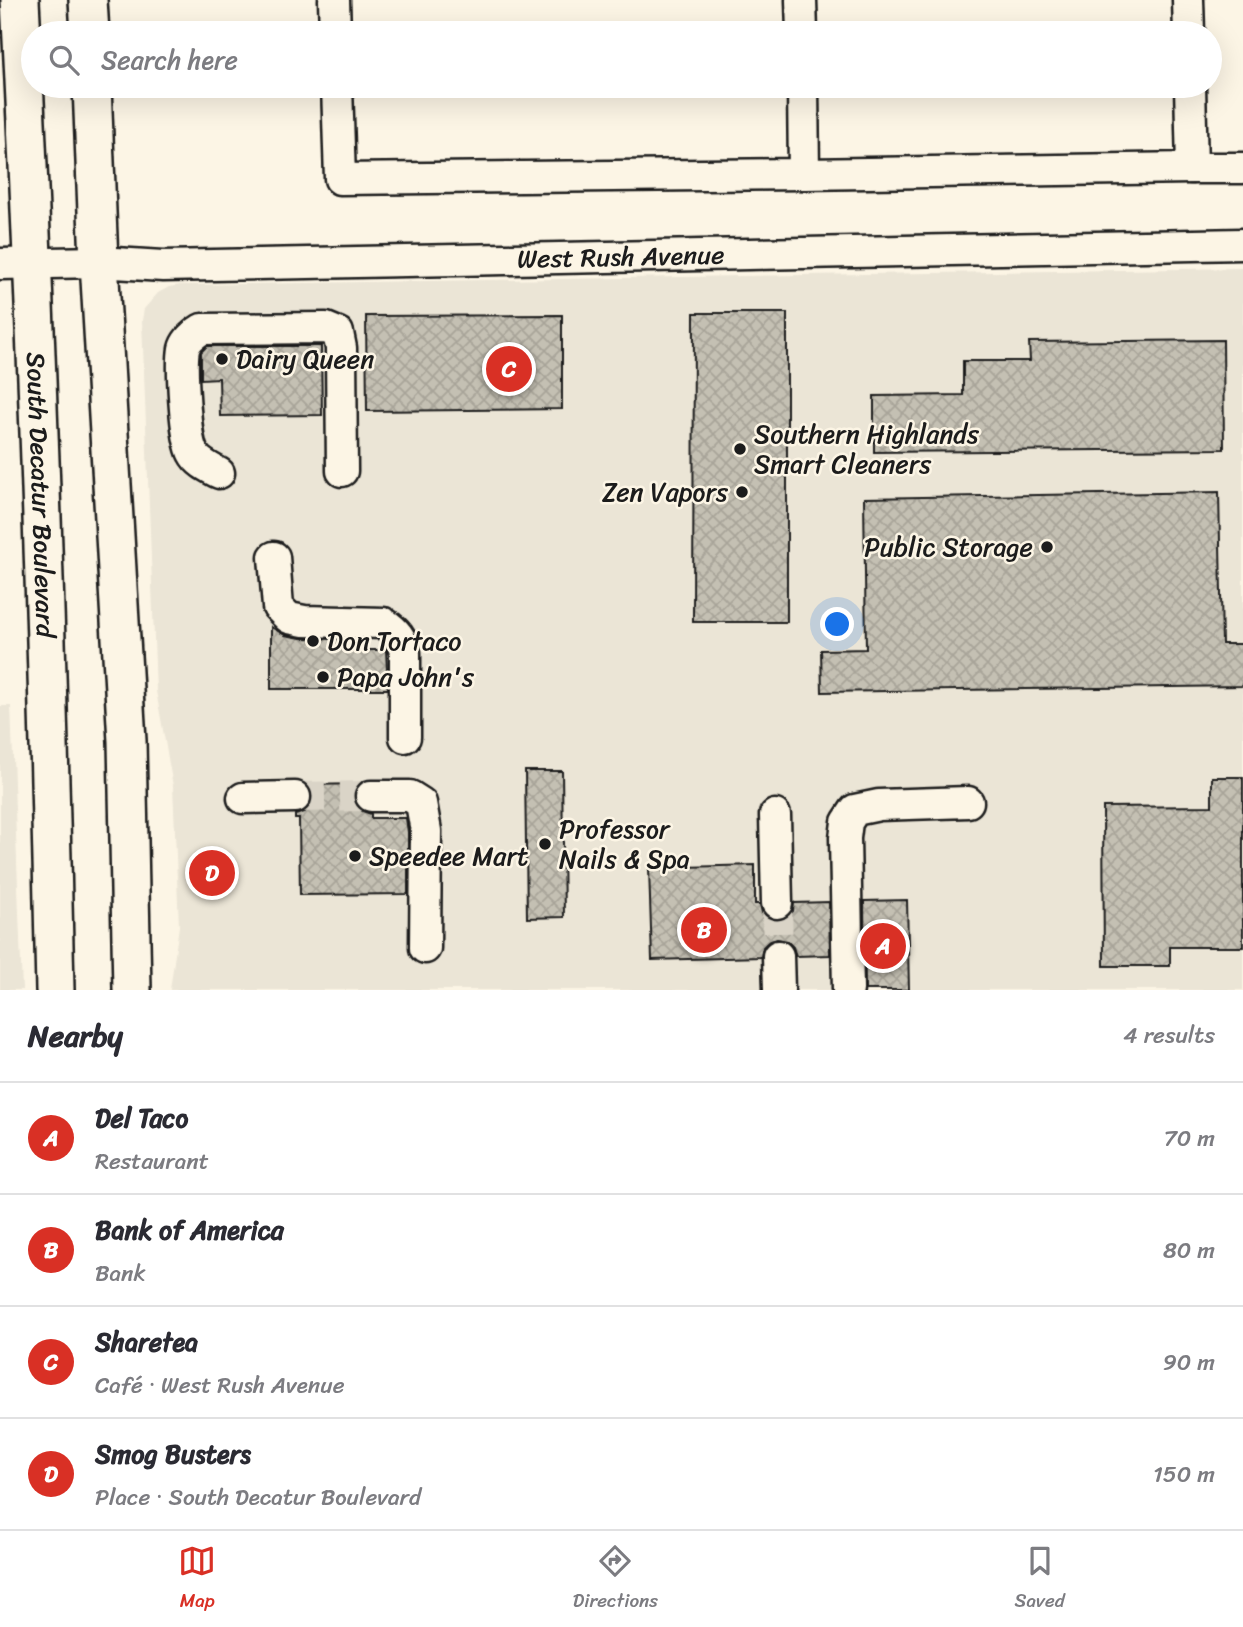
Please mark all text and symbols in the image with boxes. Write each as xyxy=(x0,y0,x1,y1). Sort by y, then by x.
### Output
search box xyxy=(21,21,1222,98)
text: Search here xyxy=(101,37,238,83)
icon: search xyxy=(45,41,83,79)
street label: West Rush Avenue xyxy=(517,232,725,282)
place label: Dairy Queen xyxy=(236,336,374,382)
pin: C xyxy=(486,343,532,395)
street label: South Decatur Boulevard xyxy=(13,351,69,640)
marker: Dairy Queen xyxy=(214,351,230,367)
place label: Southern Highlands Smart Cleaners xyxy=(754,411,980,487)
marker: Southern Highlands Smart Cleaners xyxy=(732,441,748,457)
place label: Zen Vapors xyxy=(602,469,729,515)
marker: Zen Vapors xyxy=(734,484,750,500)
place label: Public Storage xyxy=(864,524,1033,570)
marker: Public Storage xyxy=(1039,539,1055,555)
your location xyxy=(820,607,854,641)
place label: Don Tortaco xyxy=(327,618,462,664)
marker: Don Tortaco xyxy=(305,633,321,649)
place label: Papa John's xyxy=(337,654,475,700)
marker: Papa John's xyxy=(315,669,331,685)
place label: Professor Nails & Spa xyxy=(559,806,690,882)
place label: Speedee Mart xyxy=(369,833,528,879)
marker: Professor Nails & Spa xyxy=(537,836,553,852)
pin: D xyxy=(189,847,235,899)
marker: Speedee Mart xyxy=(347,848,363,864)
pin: B xyxy=(681,904,727,956)
pin: A xyxy=(860,920,906,972)
text: Nearby xyxy=(28,1009,123,1063)
text: 4 results xyxy=(1123,1015,1215,1056)
text: Del Taco xyxy=(95,1095,188,1141)
text: A xyxy=(43,1118,59,1159)
text: 70 m xyxy=(1164,1118,1215,1159)
text: Restaurant xyxy=(95,1141,209,1182)
text: Bank of America xyxy=(95,1207,284,1253)
text: B xyxy=(44,1230,58,1271)
text: 80 m xyxy=(1163,1230,1215,1271)
text: Bank xyxy=(95,1253,146,1294)
text: Sharetea xyxy=(95,1319,198,1365)
text: C xyxy=(44,1342,58,1383)
text: 90 m xyxy=(1163,1342,1215,1383)
text: Café · West Rush Avenue xyxy=(95,1365,344,1406)
text: Smog Busters xyxy=(95,1431,251,1477)
text: D xyxy=(44,1454,58,1495)
text: 150 m xyxy=(1153,1454,1215,1495)
text: Place · South Decatur Boulevard xyxy=(95,1477,421,1518)
tab: Map xyxy=(178,1542,216,1617)
tab: Directions xyxy=(573,1542,658,1617)
tab: Saved xyxy=(1015,1542,1065,1617)

